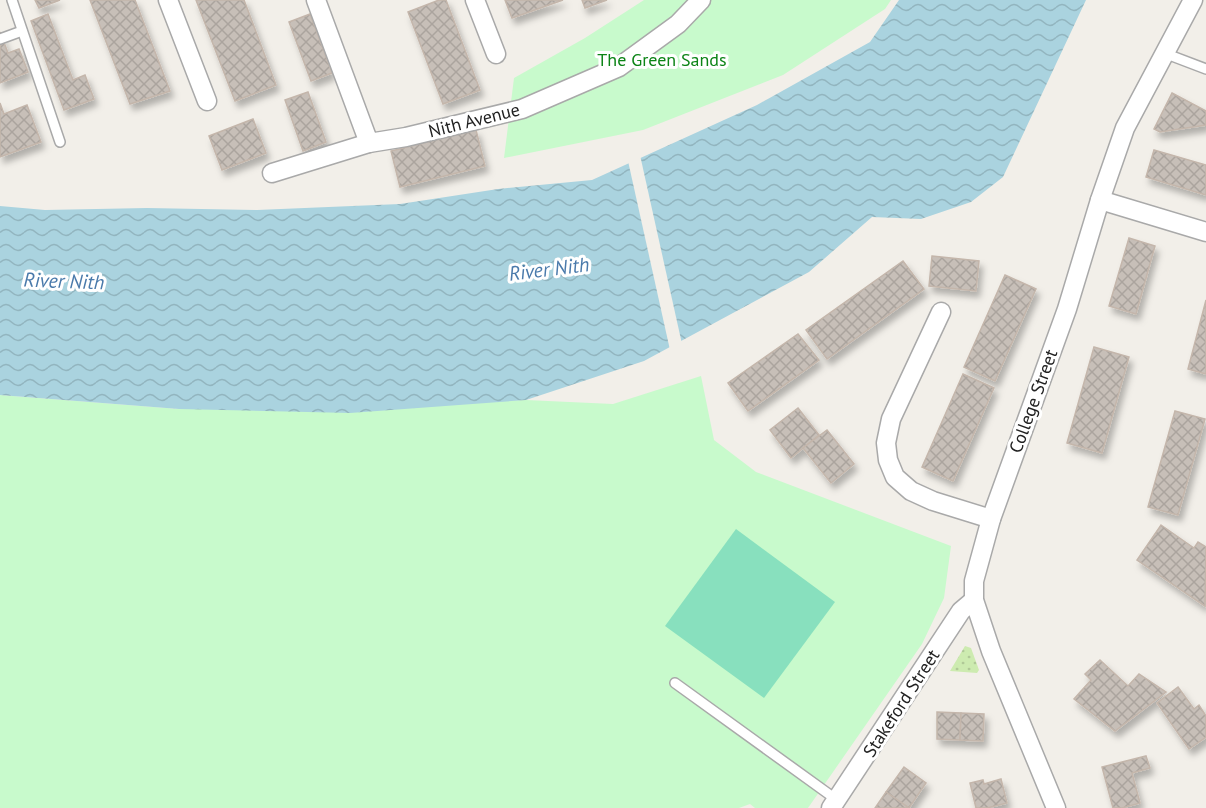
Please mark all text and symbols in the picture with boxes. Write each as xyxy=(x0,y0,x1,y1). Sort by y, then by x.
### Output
park label: The Green Sands xyxy=(597,48,727,71)
street label: Nith Avenue xyxy=(426,98,522,142)
water label: River Nith xyxy=(507,251,591,287)
water label: River Nith xyxy=(23,267,105,295)
street label: College Street xyxy=(1004,346,1062,456)
street label: Stakeford Street xyxy=(858,645,944,761)

